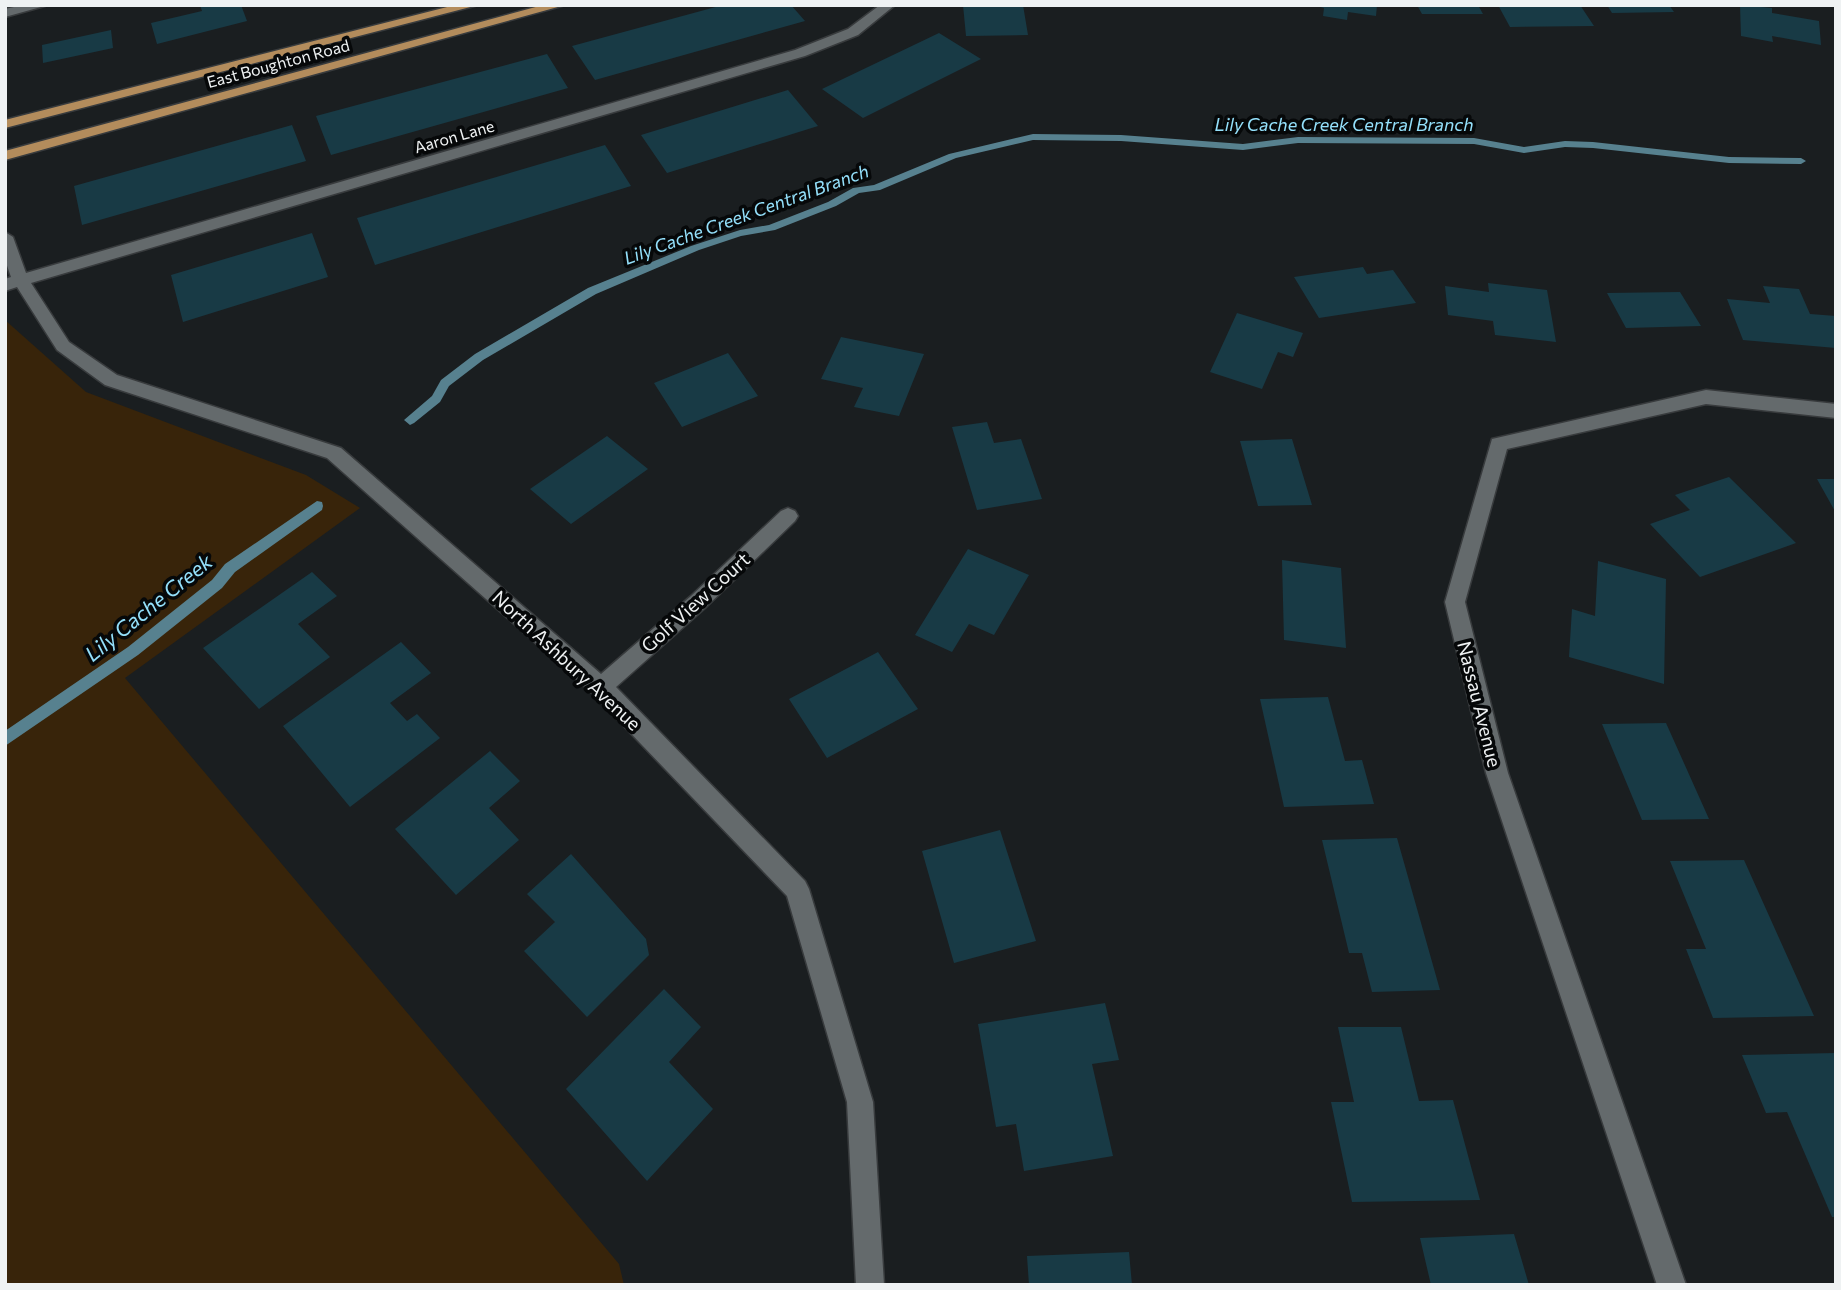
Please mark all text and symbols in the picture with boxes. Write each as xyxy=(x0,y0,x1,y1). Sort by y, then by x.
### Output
street label: East Boughton Road xyxy=(205,35,351,91)
water label: Lily Cache Creek Central Branch xyxy=(1214,113,1474,135)
street label: Aaron Lane xyxy=(412,116,496,156)
water label: Lily Cache Creek Central Branch xyxy=(620,159,872,269)
street label: Golf View Court xyxy=(636,547,754,657)
water label: Lily Cache Creek xyxy=(79,548,217,666)
street label: North Ashbury Avenue xyxy=(488,585,646,735)
street label: Nassau Avenue xyxy=(1453,639,1507,769)

